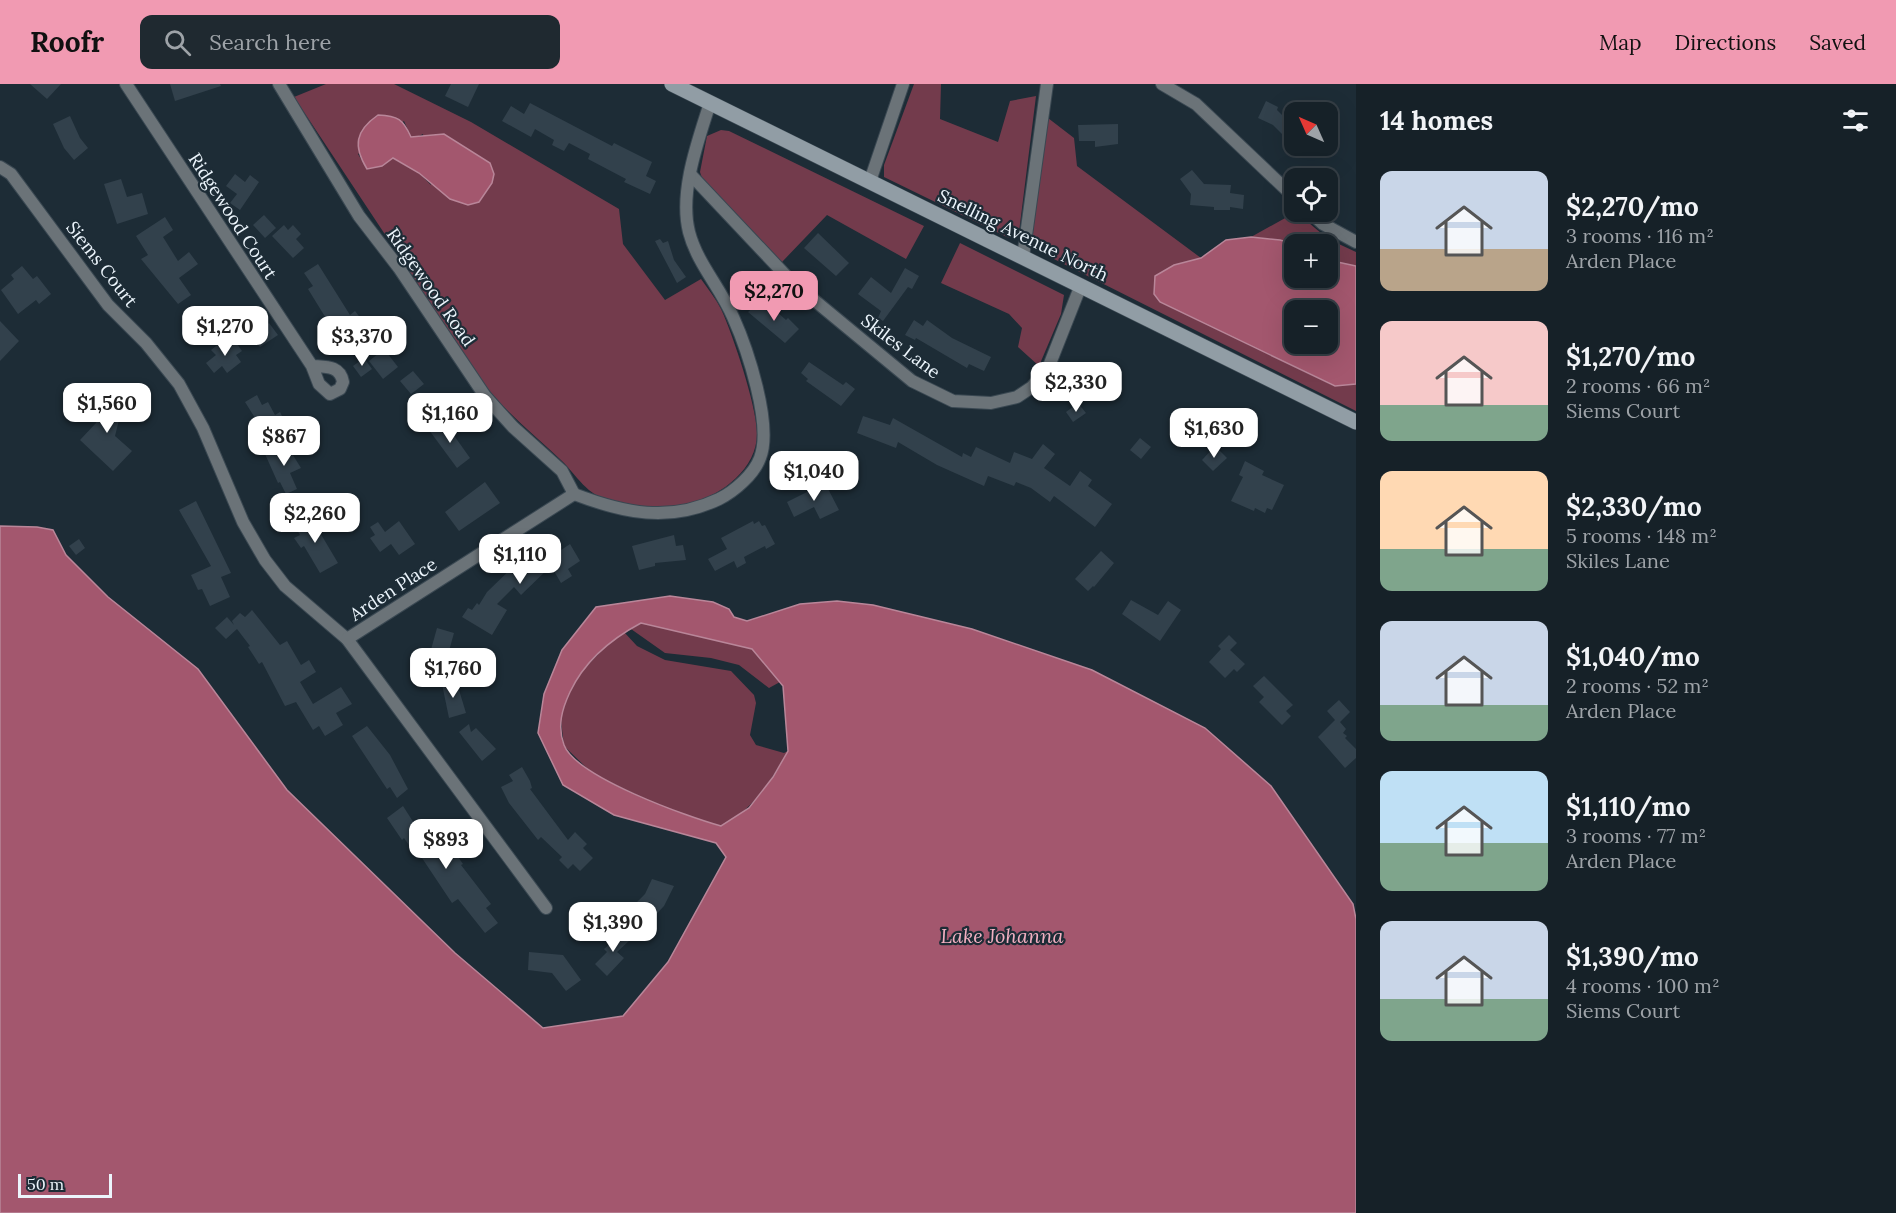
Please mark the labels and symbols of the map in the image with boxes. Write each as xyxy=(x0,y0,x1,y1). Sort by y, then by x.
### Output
north arrow xyxy=(1284,102,1338,156)
street label: Ridgewood Court xyxy=(184,148,282,284)
street label: Snelling Avenue North xyxy=(934,184,1112,286)
street label: Siems Court xyxy=(61,216,143,312)
street label: Ridgewood Road xyxy=(382,223,480,351)
pin: $2,270 xyxy=(725,271,823,322)
pin: $1,270 xyxy=(176,306,274,357)
street label: Skiles Lane xyxy=(857,309,945,383)
pin: $3,370 xyxy=(313,316,411,367)
pin: $2,330 xyxy=(1027,362,1125,413)
pin: $1,560 xyxy=(58,383,156,434)
pin: $1,160 xyxy=(401,393,499,444)
pin: $1,630 xyxy=(1165,408,1263,459)
pin: $867 xyxy=(248,416,320,467)
pin: $1,040 xyxy=(765,451,863,502)
pin: $2,260 xyxy=(266,493,364,544)
pin: $1,110 xyxy=(471,534,569,585)
street label: Arden Place xyxy=(344,552,441,626)
pin: $1,760 xyxy=(404,648,502,699)
pin: $893 xyxy=(410,819,482,870)
pin: $1,390 xyxy=(564,902,662,953)
water label: Lake Johanna xyxy=(941,923,1064,948)
scale bar xyxy=(18,1171,112,1198)

